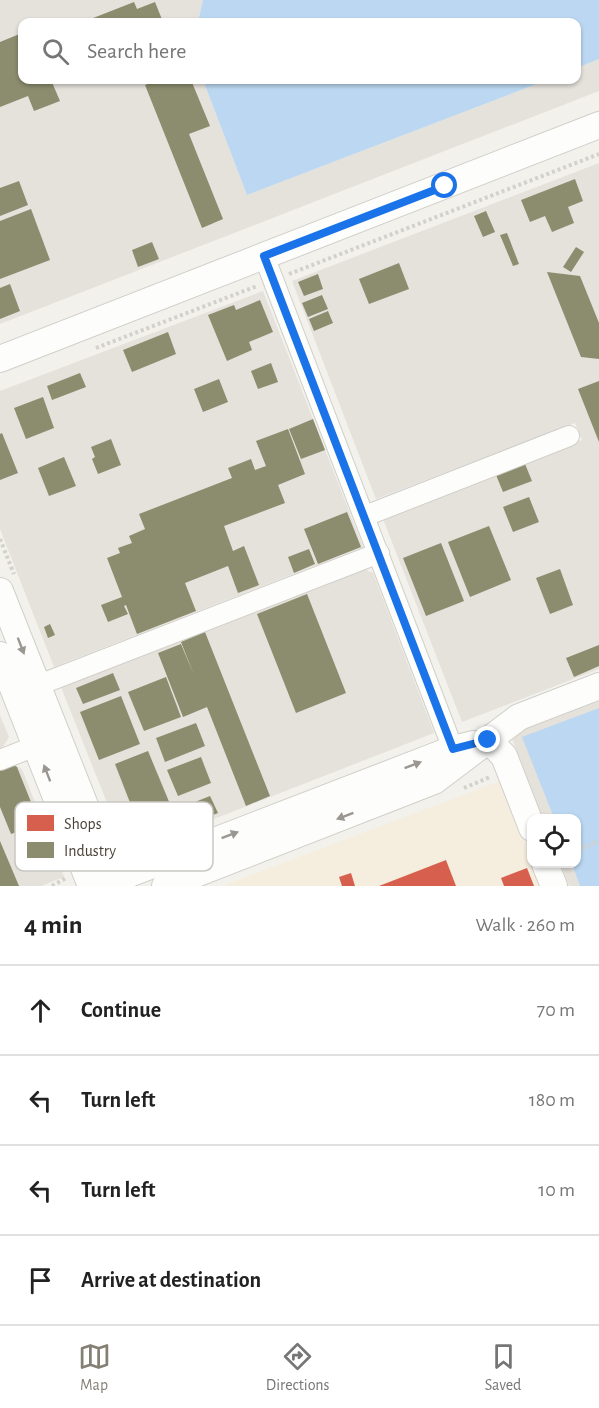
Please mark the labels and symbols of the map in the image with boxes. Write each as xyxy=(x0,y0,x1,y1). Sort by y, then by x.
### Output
route start xyxy=(431,172,457,198)
one-way arrow xyxy=(17,637,26,655)
route end xyxy=(474,726,500,752)
one-way arrow xyxy=(404,760,422,770)
one-way arrow xyxy=(41,764,51,782)
legend xyxy=(15,802,213,871)
one-way arrow xyxy=(336,812,354,821)
text: Shops xyxy=(64,816,102,832)
one-way arrow xyxy=(222,829,240,839)
text: Industry xyxy=(64,843,116,860)

